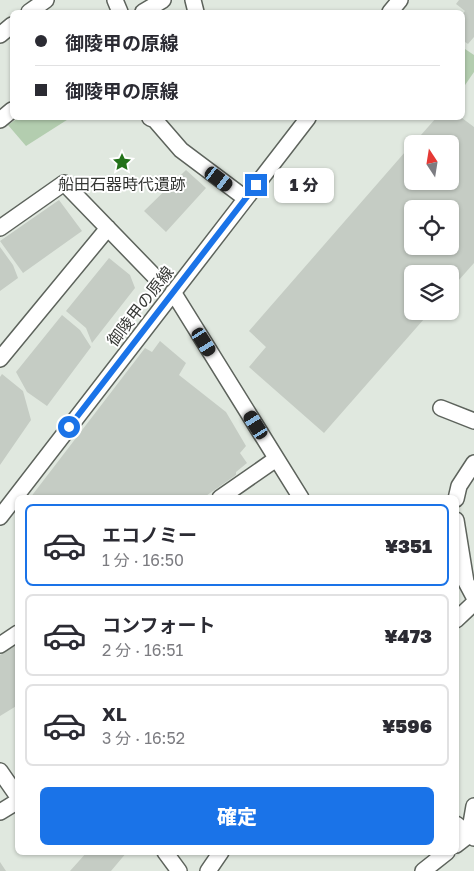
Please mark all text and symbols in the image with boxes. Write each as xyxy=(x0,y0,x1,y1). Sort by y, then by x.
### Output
text: 御陵甲の原線 xyxy=(65,31,179,54)
text: 御陵甲の原線 xyxy=(65,79,179,102)
north arrow xyxy=(404,135,459,190)
map controls xyxy=(404,135,459,320)
place icon: 船田石器時代遺跡 xyxy=(111,151,133,173)
car xyxy=(202,164,235,194)
callout: 1 分 xyxy=(274,168,334,202)
place label: 船田石器時代遺跡 xyxy=(58,174,186,194)
route end xyxy=(245,174,267,196)
text: 1 分 xyxy=(290,175,318,195)
button: locate xyxy=(404,200,459,255)
street label: 御陵甲の原線 xyxy=(103,262,177,350)
button: layers xyxy=(404,265,459,320)
car xyxy=(189,325,218,359)
car xyxy=(241,408,270,442)
route start xyxy=(58,416,80,438)
icon: car xyxy=(42,523,87,568)
text: エコノミー xyxy=(102,523,197,546)
text: ¥351 xyxy=(385,534,432,557)
text: 1 分 · 16:50 xyxy=(102,550,184,570)
icon: car xyxy=(42,613,87,658)
text: コンフォート xyxy=(102,613,215,636)
text: ¥473 xyxy=(384,624,432,647)
text: 2 分 · 16:51 xyxy=(102,640,183,660)
text: XL xyxy=(102,702,127,725)
icon: car xyxy=(42,703,87,748)
text: ¥596 xyxy=(382,714,432,737)
text: 3 分 · 16:52 xyxy=(102,728,185,748)
button: 確定 xyxy=(40,787,434,845)

